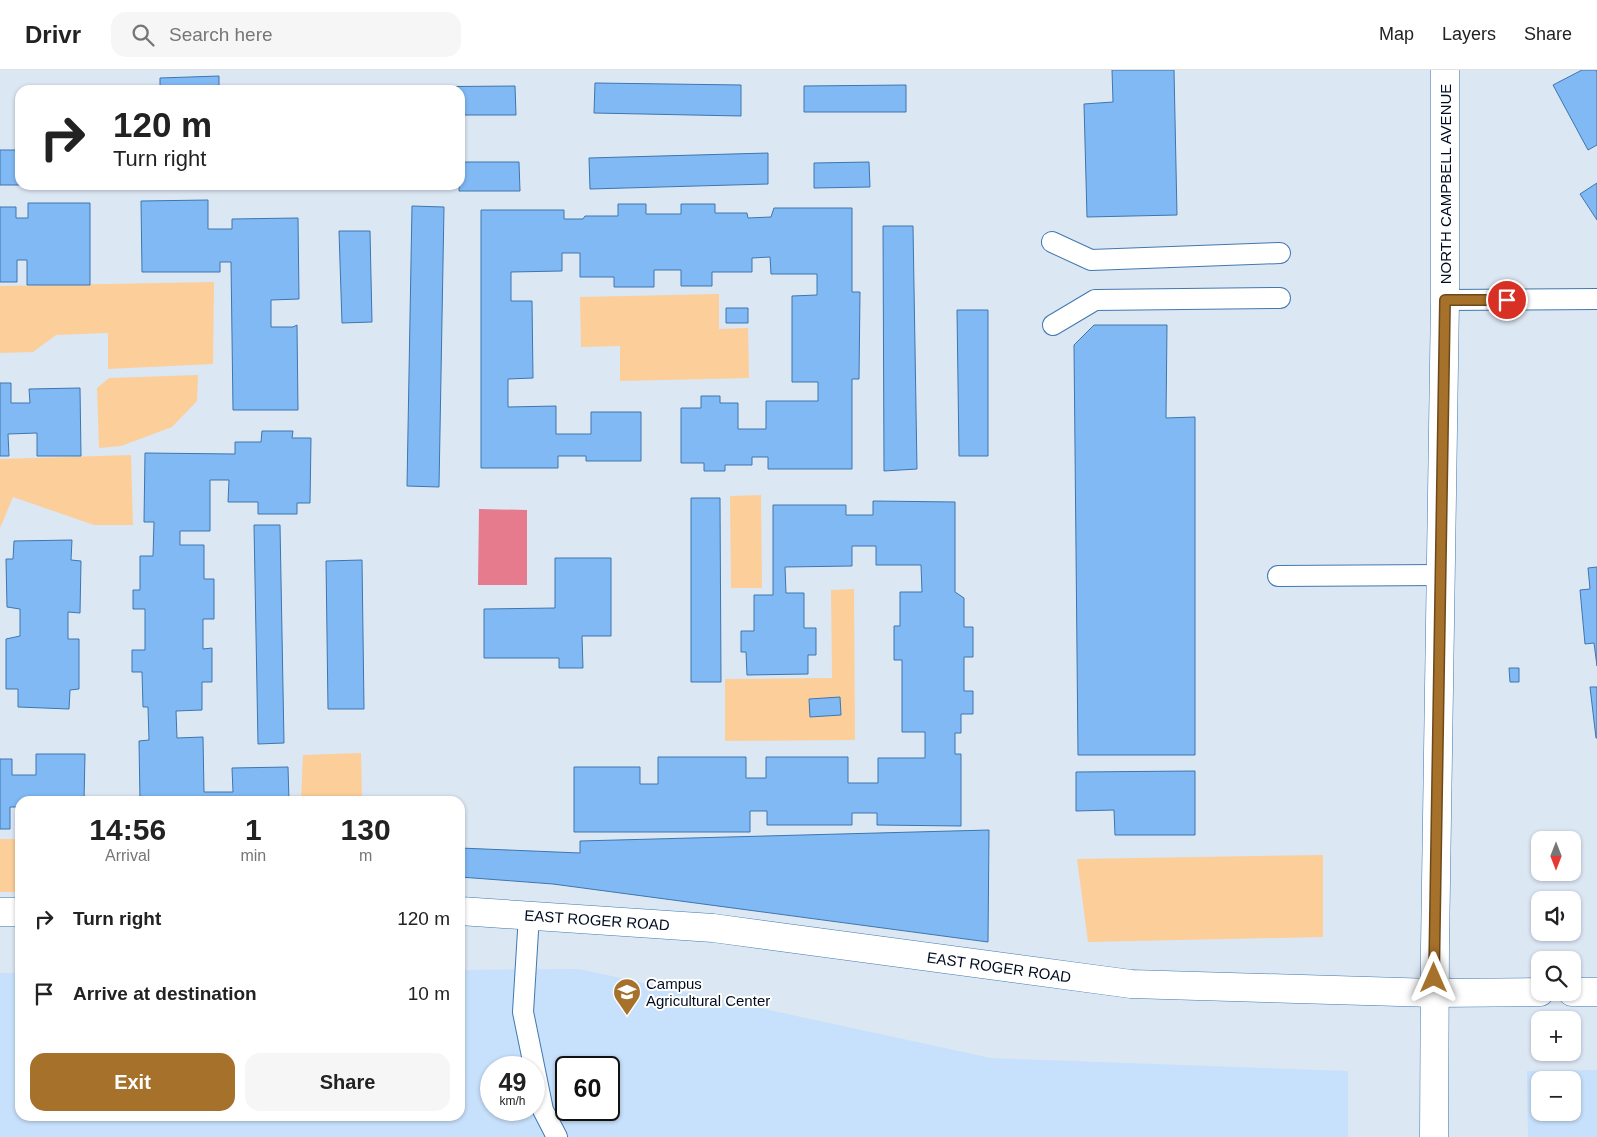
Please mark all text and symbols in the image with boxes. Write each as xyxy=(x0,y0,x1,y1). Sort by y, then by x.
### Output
search box xyxy=(111,12,461,57)
text: Drivr xyxy=(25,21,81,48)
icon: search xyxy=(129,21,157,49)
text: Search here xyxy=(169,24,273,45)
text: Map xyxy=(1379,24,1414,44)
text: Layers xyxy=(1442,24,1496,44)
text: Share xyxy=(1524,24,1572,44)
street label: NORTH CAMPBELL AVENUE xyxy=(1437,84,1454,284)
icon: right xyxy=(30,105,95,170)
text: 120 m xyxy=(113,105,212,144)
text: Turn right xyxy=(113,146,206,171)
pin xyxy=(1486,279,1528,321)
icon: arrive xyxy=(1493,286,1521,314)
text: 14:56 xyxy=(89,813,166,846)
text: 1 xyxy=(245,813,262,846)
text: 130 xyxy=(341,813,391,846)
north arrow xyxy=(1531,831,1581,881)
map controls xyxy=(1531,831,1581,1121)
text: Arrival xyxy=(105,847,150,864)
text: min xyxy=(240,847,266,864)
text: m xyxy=(359,847,372,864)
button: sound xyxy=(1531,891,1581,941)
icon: right xyxy=(30,905,58,933)
street label: EAST ROGER ROAD xyxy=(524,906,670,934)
text: Turn right xyxy=(73,908,161,929)
text: 120 m xyxy=(397,908,450,929)
street label: EAST ROGER ROAD xyxy=(926,948,1072,986)
position arrow xyxy=(1407,951,1459,1003)
button: search xyxy=(1531,951,1581,1001)
place label: Campus Agricultural Center xyxy=(646,975,770,1009)
school or university icon: Campus Agricultural Center xyxy=(612,977,642,1016)
icon: arrive xyxy=(30,980,58,1008)
text: Arrive at destination xyxy=(73,983,257,1004)
text: 10 m xyxy=(408,983,450,1004)
button: + xyxy=(1531,1011,1581,1061)
button: Exit xyxy=(30,1053,235,1111)
button: Share xyxy=(245,1053,450,1111)
speed limit sign: 60 xyxy=(555,1056,620,1121)
text: 49 xyxy=(499,1068,526,1096)
button: − xyxy=(1531,1071,1581,1121)
text: km/h xyxy=(499,1094,526,1108)

